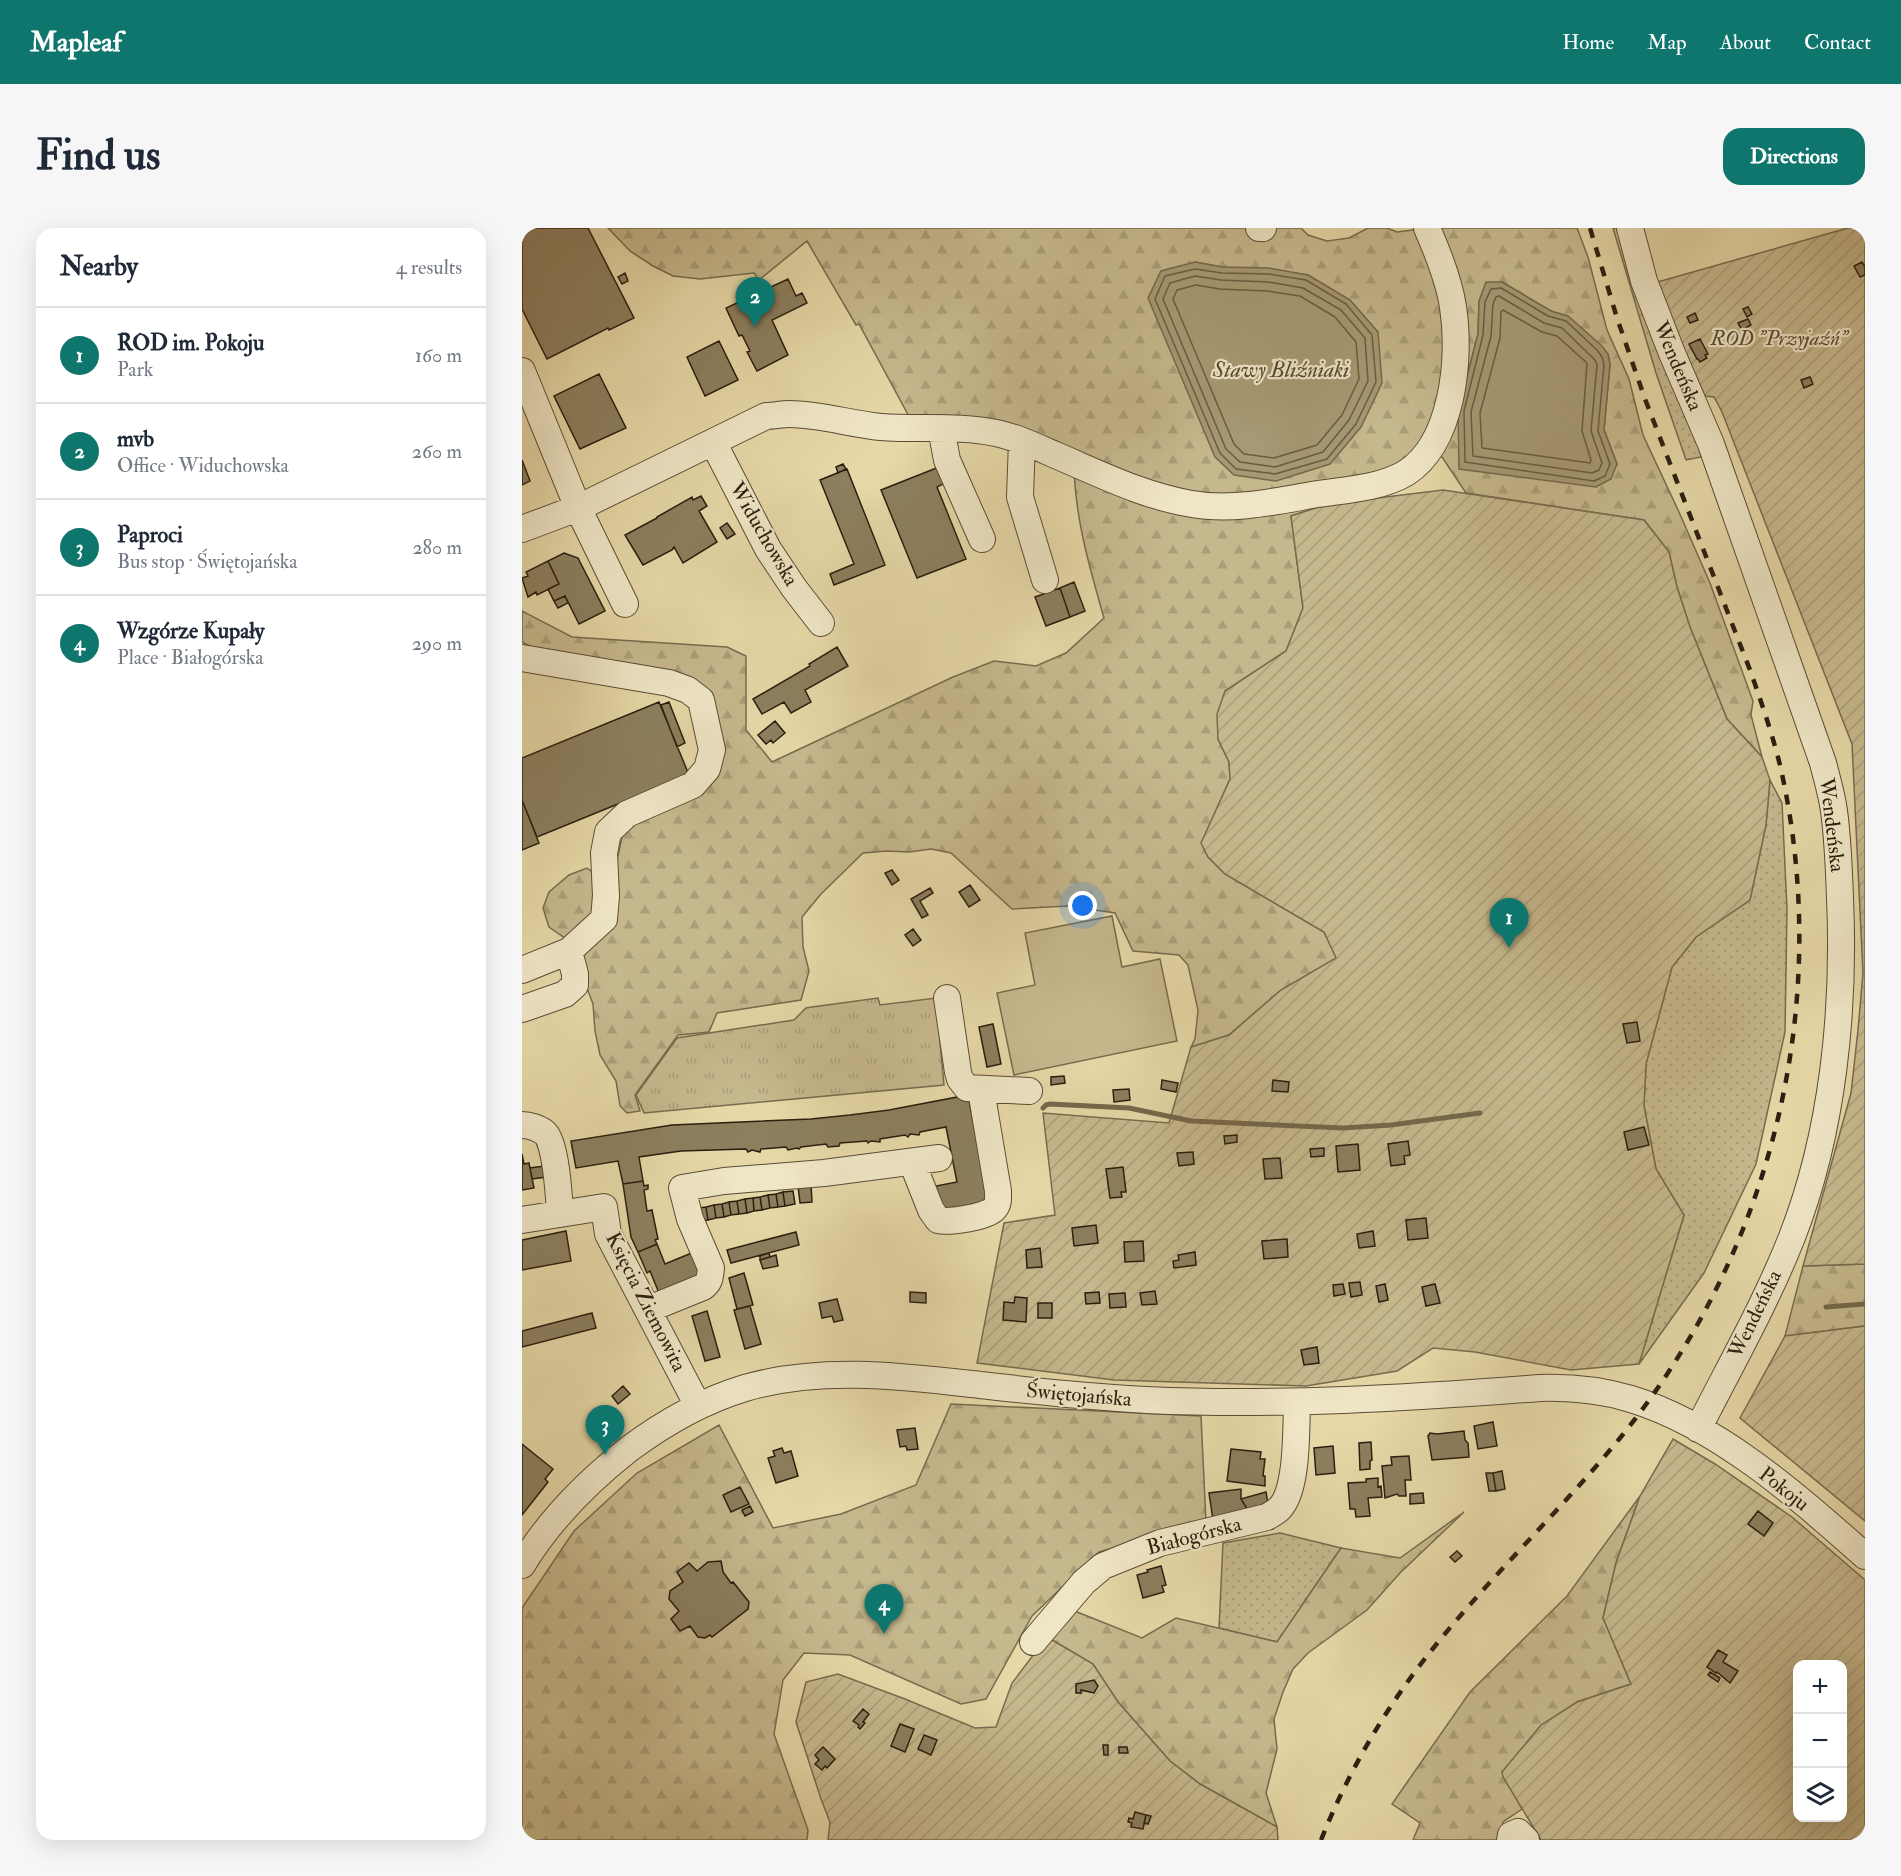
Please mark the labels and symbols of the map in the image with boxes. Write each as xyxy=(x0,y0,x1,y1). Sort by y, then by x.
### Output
pin: 2 xyxy=(736,278,774,327)
street label: Wendeńska xyxy=(1647,316,1709,415)
park label: ROD "Przyjaźń" xyxy=(1709,325,1850,352)
water label: Stawy Bliźniaki xyxy=(1212,356,1349,384)
street label: Widuchowska xyxy=(723,476,805,591)
street label: Wendeńska xyxy=(1813,775,1851,874)
your location xyxy=(1068,891,1097,920)
pin: 1 xyxy=(1490,898,1528,948)
street label: Księcia Ziemowita xyxy=(599,1228,693,1377)
street label: Wendeńska xyxy=(1722,1265,1788,1363)
street label: Świętojańska xyxy=(1025,1377,1133,1413)
pin: 3 xyxy=(586,1406,625,1455)
street label: Pokoju xyxy=(1753,1461,1815,1517)
street label: Białogórska xyxy=(1144,1510,1245,1562)
pin: 4 xyxy=(864,1584,904,1634)

